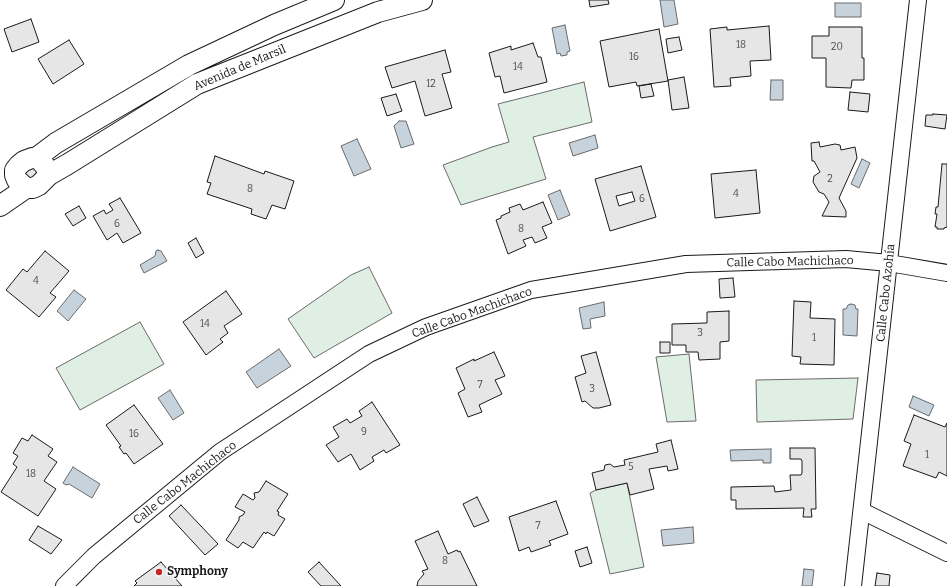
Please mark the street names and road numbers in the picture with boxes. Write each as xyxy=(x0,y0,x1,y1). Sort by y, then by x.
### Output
street label: Avenida de Marsil xyxy=(192,42,288,94)
street label: Calle Cabo Azohía xyxy=(874,243,898,343)
street label: Calle Cabo Machichaco xyxy=(726,254,854,270)
street label: Calle Cabo Machichaco xyxy=(410,285,534,341)
street label: Calle Cabo Machichaco xyxy=(131,438,239,528)

